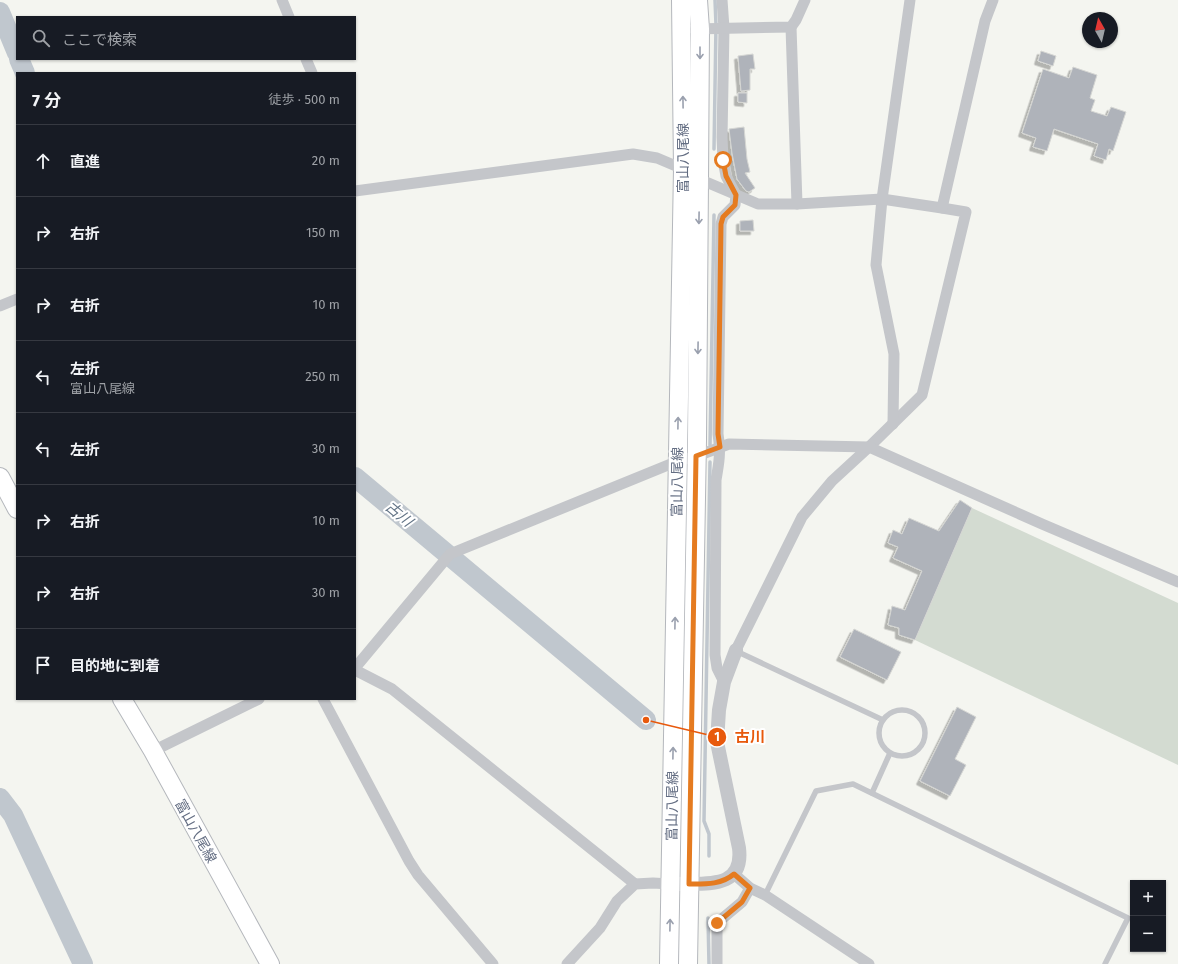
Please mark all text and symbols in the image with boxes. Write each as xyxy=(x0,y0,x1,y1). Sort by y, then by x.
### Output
north arrow xyxy=(1082,12,1118,48)
search box xyxy=(16,16,356,60)
icon: search xyxy=(30,27,52,49)
text: ここで検索 xyxy=(62,31,137,49)
one-way arrow xyxy=(696,46,704,59)
text: 7 分 xyxy=(32,90,61,111)
text: 徒歩 · 500 m xyxy=(268,92,340,107)
one-way arrow xyxy=(679,96,686,109)
street label: 富山八尾線 xyxy=(675,123,692,193)
icon: ahead xyxy=(32,150,54,172)
route start xyxy=(714,151,732,169)
text: 直進 xyxy=(70,153,100,171)
text: 20 m xyxy=(312,153,340,168)
one-way arrow xyxy=(695,211,703,224)
icon: right xyxy=(32,222,54,244)
text: 右折 xyxy=(70,225,100,243)
text: 150 m xyxy=(306,225,340,240)
icon: right xyxy=(32,294,54,316)
text: 右折 xyxy=(70,297,100,315)
text: 10 m xyxy=(313,297,340,312)
one-way arrow xyxy=(694,341,702,354)
text: 左折 xyxy=(70,360,100,378)
icon: left xyxy=(32,366,54,388)
text: 250 m xyxy=(305,369,340,384)
text: 富山八尾線 xyxy=(70,381,135,396)
one-way arrow xyxy=(674,417,682,430)
icon: left xyxy=(32,438,54,460)
text: 左折 xyxy=(70,441,100,459)
text: 30 m xyxy=(312,441,340,456)
street label: 富山八尾線 xyxy=(668,447,687,517)
water label: 古川 xyxy=(382,497,418,532)
icon: right xyxy=(32,510,54,532)
text: 右折 xyxy=(70,513,100,531)
text: 10 m xyxy=(313,513,340,528)
icon: right xyxy=(32,582,54,604)
text: 右折 xyxy=(70,585,100,603)
text: 30 m xyxy=(312,585,340,600)
one-way arrow xyxy=(671,617,679,630)
icon: arrive xyxy=(32,654,54,676)
text: 目的地に到着 xyxy=(70,657,160,675)
callout: 古川 xyxy=(707,723,773,750)
text: 古川 xyxy=(735,728,765,746)
text: 1 xyxy=(714,730,720,744)
one-way arrow xyxy=(669,747,676,760)
street label: 富山八尾線 xyxy=(663,771,682,841)
street label: 富山八尾線 xyxy=(171,797,220,866)
map controls xyxy=(1130,880,1166,952)
button: + xyxy=(1130,880,1166,916)
route end xyxy=(708,914,726,932)
button: − xyxy=(1130,916,1166,952)
one-way arrow xyxy=(666,919,674,932)

